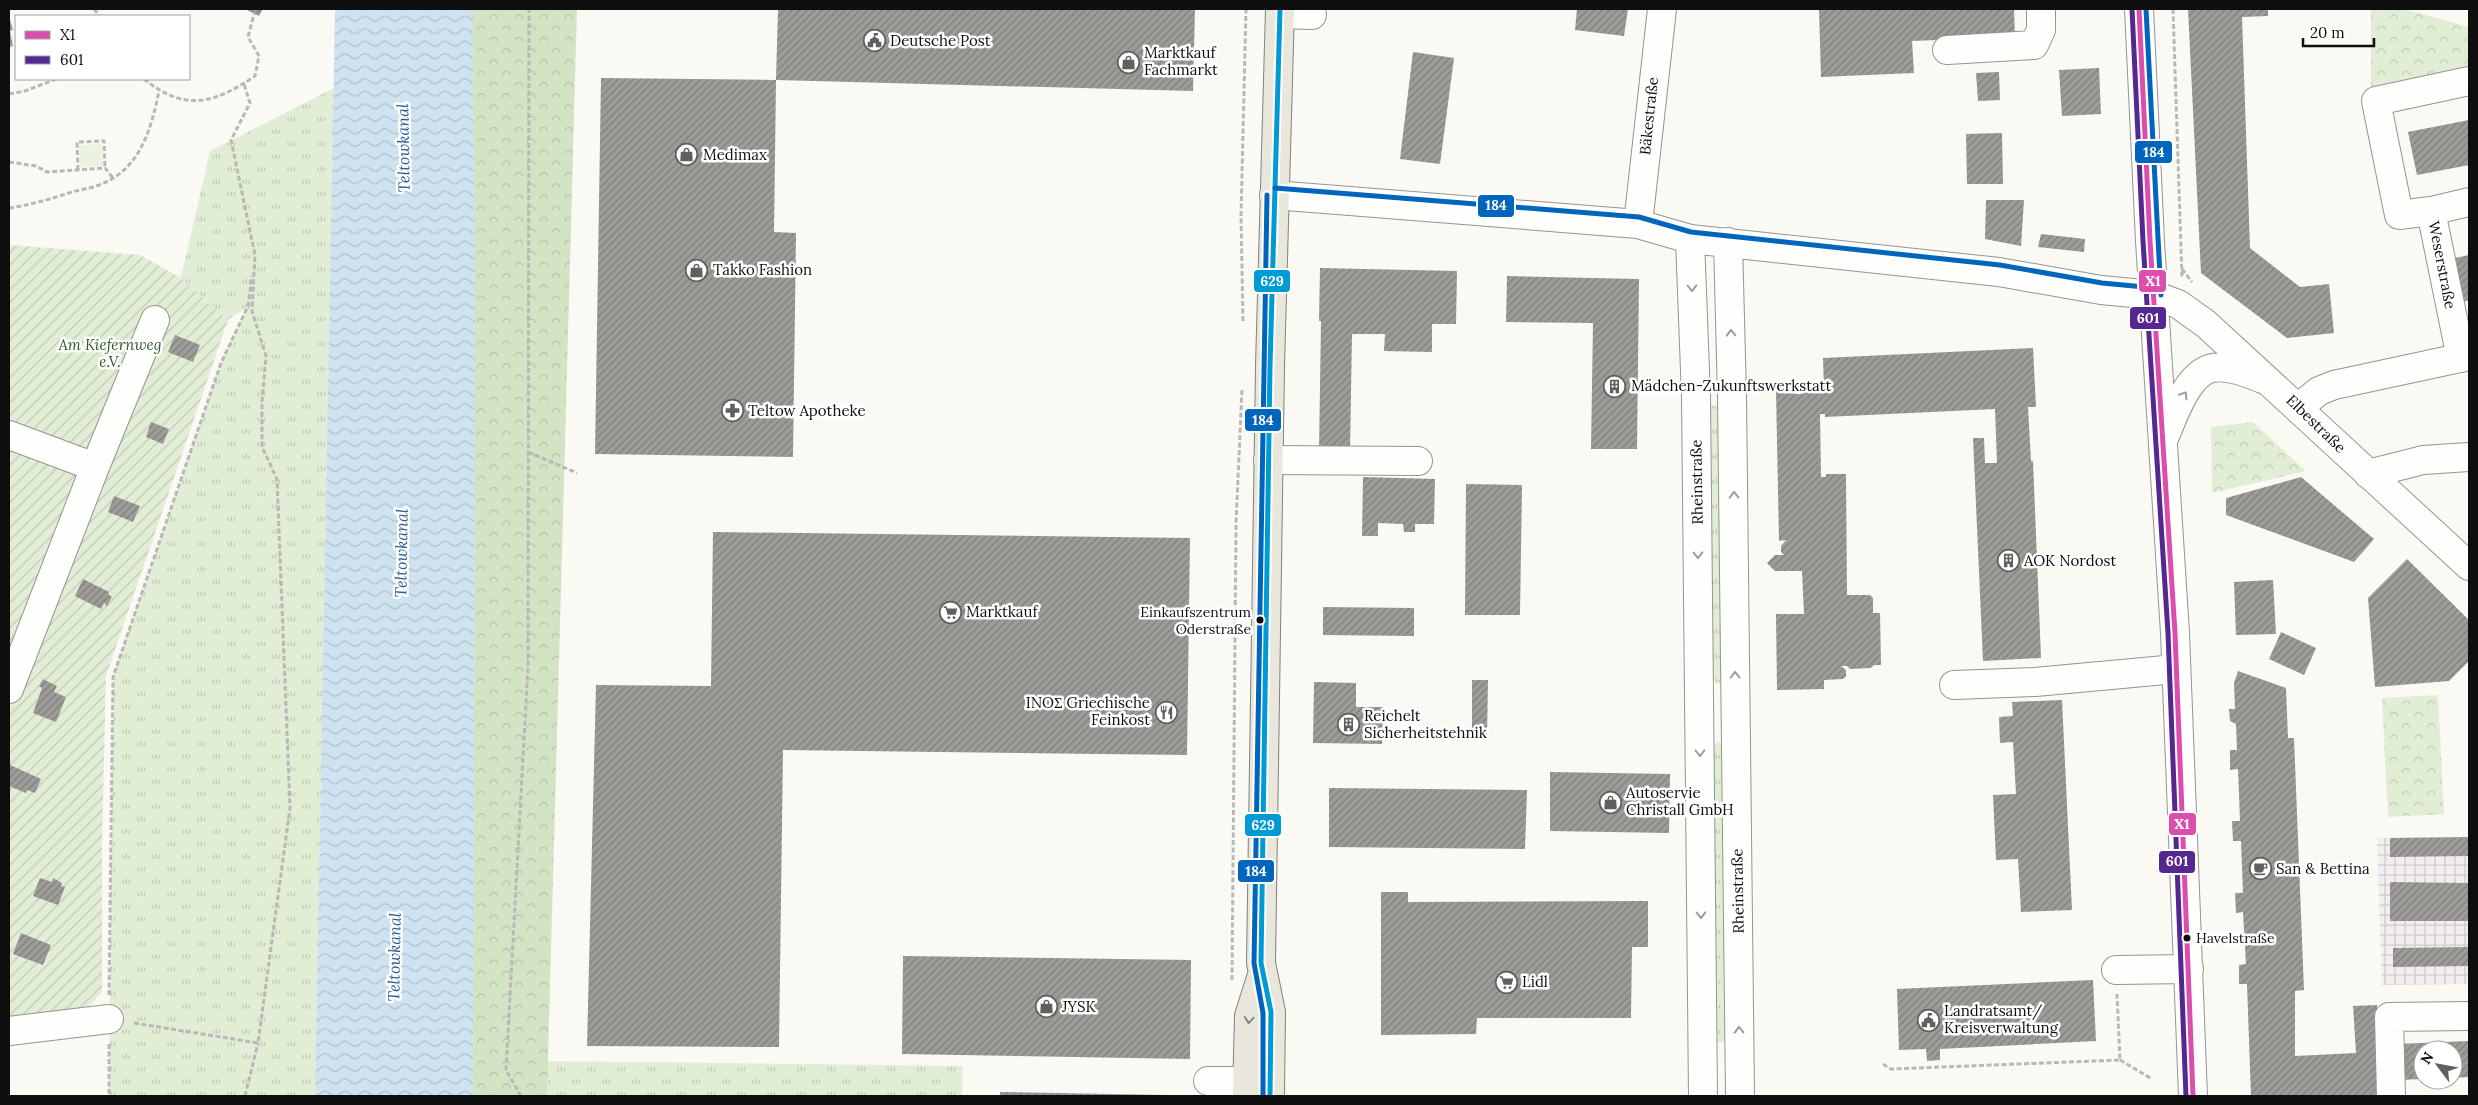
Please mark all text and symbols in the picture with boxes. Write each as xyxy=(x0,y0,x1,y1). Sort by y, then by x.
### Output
legend xyxy=(15,15,190,80)
scale bar xyxy=(2303,15,2374,47)
text: 20 m xyxy=(2310,23,2345,42)
text: X1 xyxy=(60,25,75,44)
public building icon: Deutsche Post xyxy=(862,29,886,53)
place label: Deutsche Post xyxy=(890,31,991,50)
place label: Marktkauf Fachmarkt xyxy=(1144,43,1218,79)
text: 601 xyxy=(60,50,83,69)
shop icon: Marktkauf Fachmarkt xyxy=(1116,50,1140,74)
street label: Bäkestraße xyxy=(1635,76,1662,156)
water label: Teltowkanal xyxy=(392,103,414,193)
line badge: 184 xyxy=(2134,140,2173,164)
shop icon: Medimax xyxy=(675,143,699,167)
text: 184 xyxy=(2143,143,2165,161)
place label: Medimax xyxy=(703,145,767,164)
line badge: 184 xyxy=(1477,194,1515,218)
text: 184 xyxy=(1485,196,1507,214)
street label: Weserstraße xyxy=(2425,219,2460,311)
shop icon: Takko Fashion xyxy=(685,258,709,282)
place label: Takko Fashion xyxy=(713,260,812,279)
line badge: 629 xyxy=(1253,269,1291,293)
line badge: X1 xyxy=(2138,269,2167,293)
text: 629 xyxy=(1260,272,1284,290)
text: X1 xyxy=(2145,272,2161,290)
one-way arrow xyxy=(1686,284,1697,292)
line badge: 601 xyxy=(2129,306,2167,330)
text: 601 xyxy=(2137,309,2160,327)
one-way arrow xyxy=(1725,328,1736,336)
park label: Am Kiefernweg e.V. xyxy=(58,335,161,371)
building icon: Mädchen-Zukunftswerkstatt xyxy=(1603,374,1627,398)
place label: Mädchen-Zukunftswerkstatt xyxy=(1631,376,1832,395)
street label: Elbestraße xyxy=(2283,391,2350,457)
one-way arrow xyxy=(2177,392,2187,401)
pharmacy icon: Teltow Apotheke xyxy=(720,399,744,423)
place label: Teltow Apotheke xyxy=(748,401,866,420)
line badge: 184 xyxy=(1244,408,1282,432)
text: 184 xyxy=(1252,411,1274,429)
street label: Rheinstraße xyxy=(1686,439,1707,525)
one-way arrow xyxy=(1728,491,1739,499)
water label: Teltowkanal xyxy=(390,508,412,598)
building icon: AOK Nordost xyxy=(1996,549,2020,573)
place label: AOK Nordost xyxy=(2023,551,2116,570)
one-way arrow xyxy=(1693,552,1703,560)
supermarket icon: Marktkauf xyxy=(938,600,962,624)
place label: Marktkauf xyxy=(966,602,1038,621)
place label: Einkaufszentrum Oderstraße xyxy=(1140,603,1251,638)
marker: Einkaufszentrum Oderstraße xyxy=(1255,615,1265,625)
one-way arrow xyxy=(1730,671,1741,679)
place label: INOΣ Griechische Feinkost xyxy=(1026,693,1150,729)
restaurant icon: INOΣ Griechische Feinkost xyxy=(1154,700,1178,724)
place label: Reichelt Sicherheitstehnik xyxy=(1364,706,1487,742)
building icon: Reichelt Sicherheitstehnik xyxy=(1336,713,1360,737)
one-way arrow xyxy=(1695,750,1705,757)
place label: Autoservie Christall GmbH xyxy=(1625,783,1734,819)
shop icon: Autoservie Christall GmbH xyxy=(1598,790,1622,814)
line badge: X1 xyxy=(2168,812,2197,836)
line badge: 629 xyxy=(1244,813,1282,837)
text: X1 xyxy=(2174,815,2190,833)
text: 629 xyxy=(1251,816,1275,834)
street label: Rheinstraße xyxy=(1727,848,1748,934)
line badge: 601 xyxy=(2158,850,2196,874)
text: 601 xyxy=(2166,852,2189,870)
cafe icon: San & Bettina xyxy=(2248,857,2272,881)
line badge: 184 xyxy=(1237,859,1275,883)
place label: San & Bettina xyxy=(2276,859,2370,878)
text: 184 xyxy=(1245,862,1267,880)
water label: Teltowkanal xyxy=(383,912,405,1002)
one-way arrow xyxy=(1696,912,1707,920)
place label: Havelstraße xyxy=(2196,929,2275,947)
marker: Havelstraße xyxy=(2182,933,2192,943)
supermarket icon: Lidl xyxy=(1494,970,1518,994)
place label: Lidl xyxy=(1522,972,1548,991)
shop icon: JYSK xyxy=(1034,995,1058,1019)
place label: JYSK xyxy=(1061,997,1097,1016)
place label: Landratsamt/ Kreisverwaltung xyxy=(1944,1001,2059,1037)
public building icon: Landratsamt/ Kreisverwaltung xyxy=(1916,1008,1940,1032)
one-way arrow xyxy=(1244,1016,1255,1024)
one-way arrow xyxy=(1734,1026,1744,1034)
north arrow xyxy=(2413,1040,2463,1090)
text: N xyxy=(2416,1049,2438,1067)

